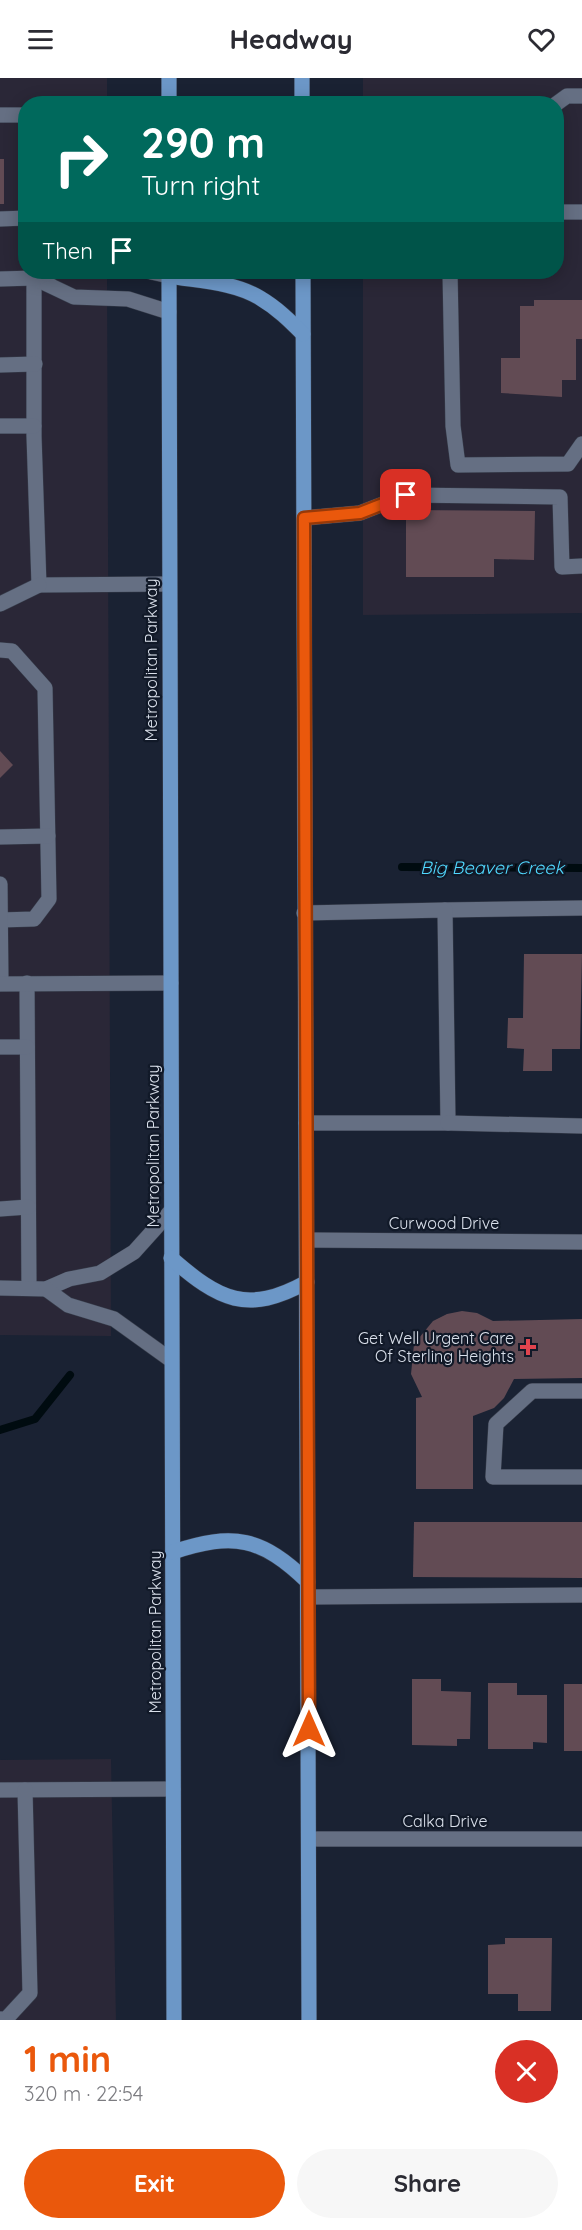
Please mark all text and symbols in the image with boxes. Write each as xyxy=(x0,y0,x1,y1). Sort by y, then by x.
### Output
text: Headway xyxy=(229,22,353,56)
icon: menu xyxy=(24,23,57,56)
icon: heart xyxy=(525,23,558,56)
text: 290 m xyxy=(141,116,265,169)
icon: right xyxy=(42,120,120,198)
text: Turn right xyxy=(141,168,260,202)
icon: arrive xyxy=(105,234,138,267)
text: Then xyxy=(42,237,93,265)
pin xyxy=(380,469,431,520)
icon: arrive xyxy=(389,478,422,511)
street label: Metropolitan Parkway xyxy=(141,578,161,742)
water label: Big Beaver Creek xyxy=(420,856,565,879)
street label: Metropolitan Parkway xyxy=(143,1064,163,1228)
street label: Curwood Drive xyxy=(389,1213,499,1233)
place label: Get Well Urgent Care Of Sterling Heights xyxy=(358,1328,514,1366)
marker: Get Well Urgent Care Of Sterling Heights xyxy=(519,1338,537,1356)
street label: Metropolitan Parkway xyxy=(145,1550,165,1714)
position arrow xyxy=(277,1697,341,1761)
street label: Calka Drive xyxy=(403,1811,487,1831)
text: 1 min xyxy=(24,2036,111,2081)
button: close xyxy=(495,2040,558,2103)
text: 320 m · 22:54 xyxy=(24,2081,143,2106)
button: Exit xyxy=(24,2149,285,2218)
button: Share xyxy=(297,2149,558,2218)

